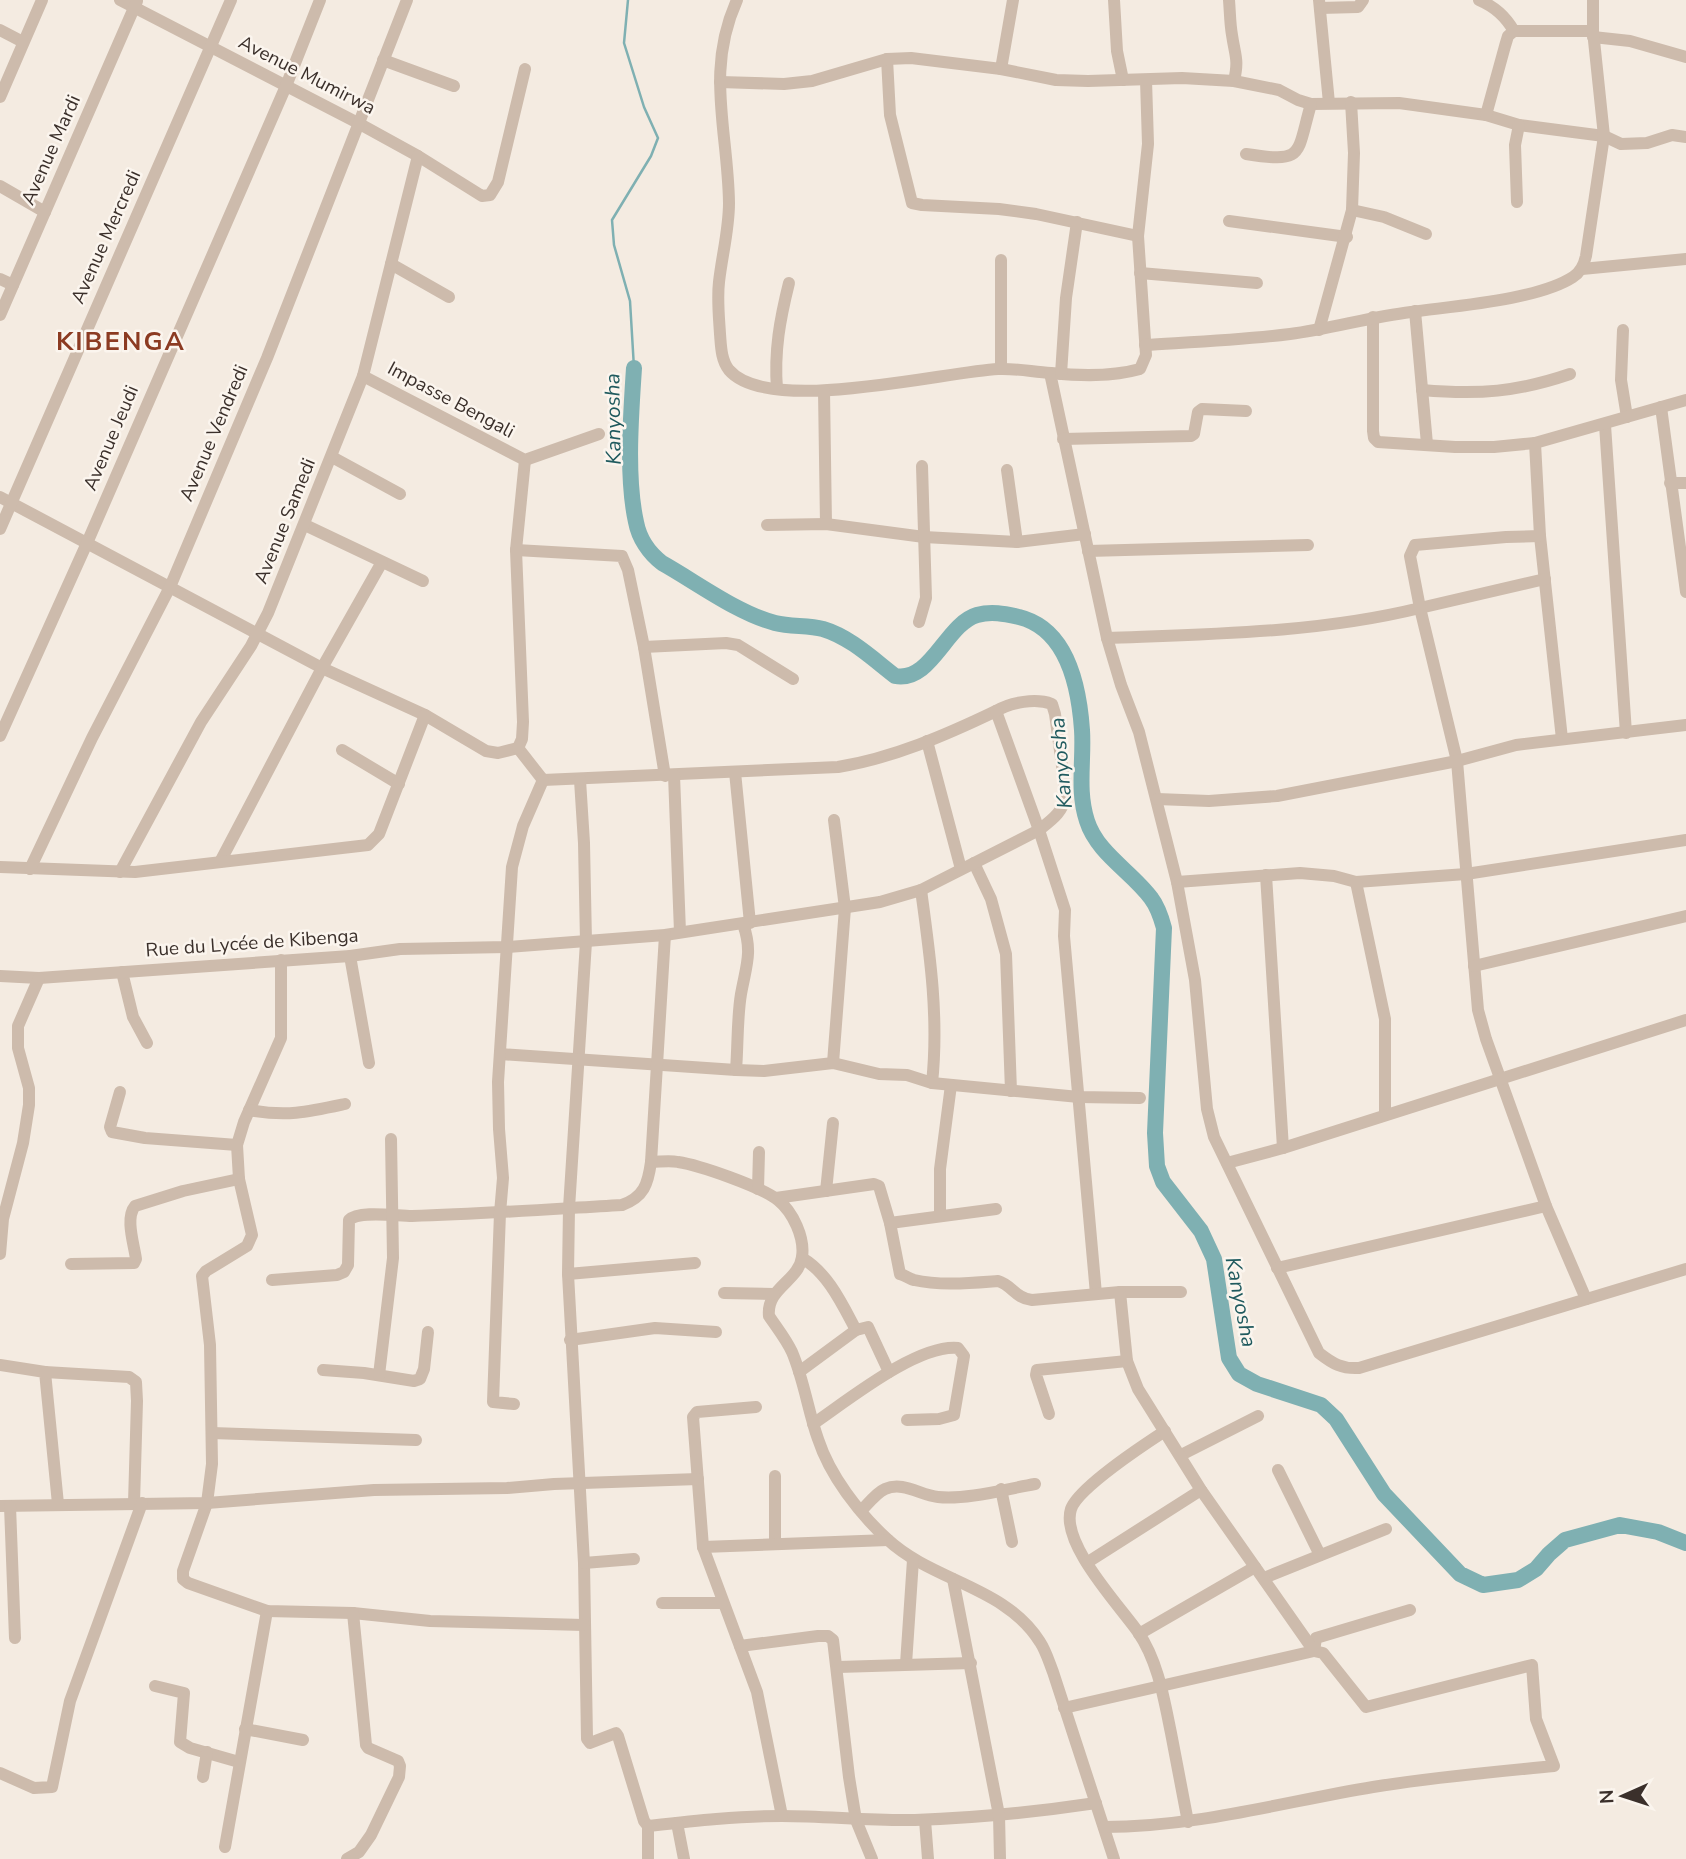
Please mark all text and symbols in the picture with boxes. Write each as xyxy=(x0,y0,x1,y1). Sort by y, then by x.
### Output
street label: Avenue Mumirwa xyxy=(234,29,380,121)
street label: Avenue Mardi xyxy=(15,91,87,209)
street label: Avenue Mercredi xyxy=(65,166,147,308)
district label: KIBENGA xyxy=(56,324,186,359)
street label: Impasse Bengali xyxy=(383,356,519,444)
street label: Avenue Vendredi xyxy=(174,361,254,505)
water label: Kanyosha xyxy=(598,373,628,465)
street label: Avenue Jeudi xyxy=(77,381,145,495)
street label: Avenue Samedi xyxy=(248,454,322,588)
water label: Kanyosha xyxy=(1043,716,1079,810)
street label: Rue du Lycée de Kibenga xyxy=(145,923,359,963)
water label: Kanyosha xyxy=(1219,1254,1263,1350)
north arrow xyxy=(1588,1761,1658,1831)
text: N xyxy=(1594,1789,1620,1805)

